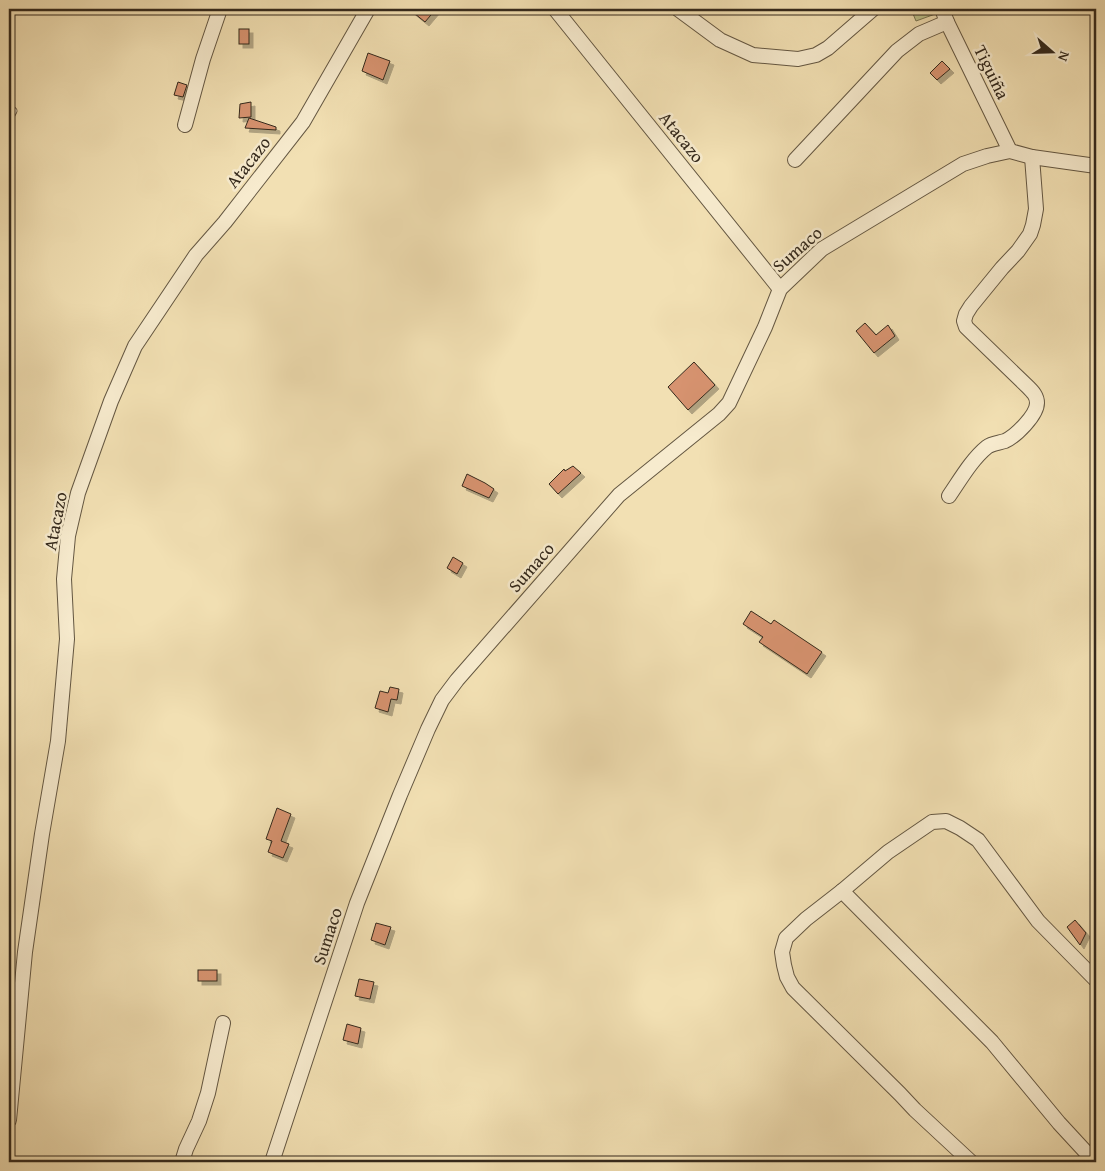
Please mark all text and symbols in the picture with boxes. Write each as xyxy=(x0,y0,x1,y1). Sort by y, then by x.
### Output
north arrow xyxy=(1028,28,1078,78)
street label: Tiguiña xyxy=(967,40,1017,104)
text: N xyxy=(1053,49,1075,65)
street label: Atacazo xyxy=(653,105,711,169)
street label: Atacazo xyxy=(219,130,277,194)
street label: Sumaco xyxy=(766,219,828,279)
street label: Atacazo xyxy=(36,489,74,553)
street label: Sumaco xyxy=(501,536,561,598)
street label: Sumaco xyxy=(305,904,349,968)

